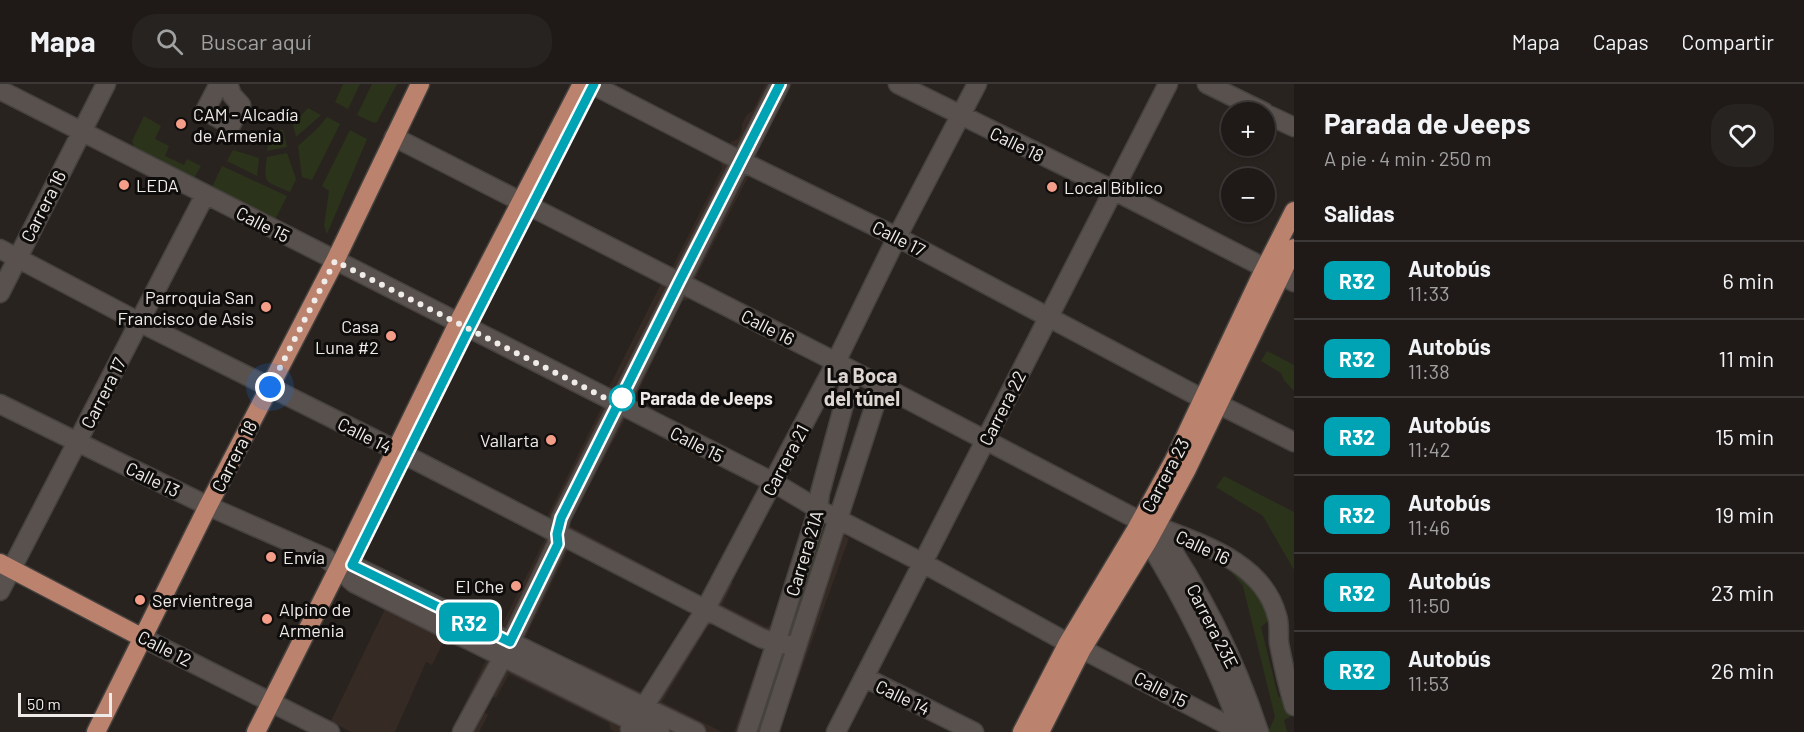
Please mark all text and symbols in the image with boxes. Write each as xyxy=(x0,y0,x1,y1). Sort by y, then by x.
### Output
search box xyxy=(132,14,552,68)
text: Mapa xyxy=(30,24,96,58)
icon: search xyxy=(153,25,186,58)
text: Buscar aquí xyxy=(201,28,311,54)
text: Mapa xyxy=(1512,29,1560,54)
text: Capas xyxy=(1593,29,1649,54)
text: Compartir xyxy=(1682,29,1774,54)
map controls xyxy=(1221,102,1275,222)
button: + xyxy=(1221,102,1275,156)
place label: CAM - Alcadía de Armenia xyxy=(193,103,298,146)
button: heart xyxy=(1711,104,1774,167)
text: Parada de Jeeps xyxy=(1324,106,1530,140)
marker: CAM - Alcadía de Armenia xyxy=(174,117,188,131)
street label: Calle 18 xyxy=(986,122,1048,166)
text: A pie · 4 min · 250 m xyxy=(1324,146,1492,170)
street label: Carrera 16 xyxy=(16,166,70,246)
button: − xyxy=(1221,168,1275,222)
place label: LEDA xyxy=(136,174,179,196)
place label: Local Bíblico xyxy=(1064,176,1163,198)
marker: LEDA xyxy=(117,178,131,192)
marker: Local Bíblico xyxy=(1045,180,1059,194)
text: Salidas xyxy=(1324,200,1395,226)
street label: Calle 15 xyxy=(233,201,293,247)
street label: Calle 17 xyxy=(869,215,929,261)
text: Autobús xyxy=(1408,255,1491,281)
text: 6 min xyxy=(1723,267,1774,293)
text: R32 xyxy=(1339,268,1375,293)
text: 11:33 xyxy=(1408,281,1449,305)
place label: Parroquia San Francisco de Asis xyxy=(118,286,254,329)
marker: Parroquia San Francisco de Asis xyxy=(259,300,273,314)
street label: Calle 16 xyxy=(738,304,798,350)
place label: Casa Luna #2 xyxy=(315,315,379,358)
marker: Casa Luna #2 xyxy=(384,329,398,343)
text: Autobús xyxy=(1408,333,1491,359)
text: 11 min xyxy=(1718,345,1774,371)
text: R32 xyxy=(1339,346,1375,371)
street label: Carrera 17 xyxy=(76,353,130,432)
text: 11:38 xyxy=(1408,359,1450,383)
district label: La Boca del túnel xyxy=(824,363,900,410)
street label: Carrera 22 xyxy=(974,367,1030,449)
your location xyxy=(255,372,285,402)
marker: Parada de Jeeps xyxy=(609,385,635,411)
place label: Parada de Jeeps xyxy=(640,387,773,409)
text: Autobús xyxy=(1408,411,1491,437)
street label: Calle 14 xyxy=(334,412,396,458)
street label: Carrera 18 xyxy=(207,416,261,496)
street label: Calle 15 xyxy=(667,421,727,467)
street label: Carrera 21 xyxy=(757,421,813,499)
text: 15 min xyxy=(1715,423,1774,449)
text: R32 xyxy=(1339,424,1375,449)
place label: Vallarta xyxy=(480,429,539,451)
marker: Vallarta xyxy=(544,433,558,447)
street label: Carrera 23 xyxy=(1136,434,1194,516)
text: 11:42 xyxy=(1408,437,1451,461)
street label: Calle 13 xyxy=(123,457,183,501)
text: Autobús xyxy=(1408,489,1491,515)
text: 19 min xyxy=(1715,501,1774,527)
text: R32 xyxy=(1339,502,1375,527)
street label: Carrera 21A xyxy=(781,507,827,599)
text: 11:46 xyxy=(1408,515,1450,539)
street label: Calle 16 xyxy=(1173,525,1233,569)
place label: Envía xyxy=(283,546,325,568)
marker: Envía xyxy=(264,550,278,564)
text: Autobús xyxy=(1408,567,1491,593)
place label: El Che xyxy=(455,575,504,597)
marker: El Che xyxy=(509,579,523,593)
text: 23 min xyxy=(1711,579,1774,605)
street label: Carrera 23E xyxy=(1182,580,1244,672)
text: R32 xyxy=(1339,580,1375,605)
place label: Servientrega xyxy=(152,589,253,611)
marker: Servientrega xyxy=(133,593,147,607)
text: 11:50 xyxy=(1408,593,1450,617)
place label: Alpino de Armenia xyxy=(279,598,351,641)
line badge: R32 xyxy=(434,602,504,642)
text: R32 xyxy=(451,610,487,635)
marker: Alpino de Armenia xyxy=(260,612,274,626)
street label: Calle 12 xyxy=(134,625,196,671)
text: Autobús xyxy=(1408,645,1491,671)
text: 26 min xyxy=(1711,657,1774,683)
text: R32 xyxy=(1339,658,1375,683)
street label: Calle 15 xyxy=(1131,666,1191,712)
text: 11:53 xyxy=(1408,671,1449,695)
street label: Calle 14 xyxy=(872,674,934,720)
scale bar xyxy=(18,690,112,718)
text: 50 m xyxy=(27,694,61,713)

